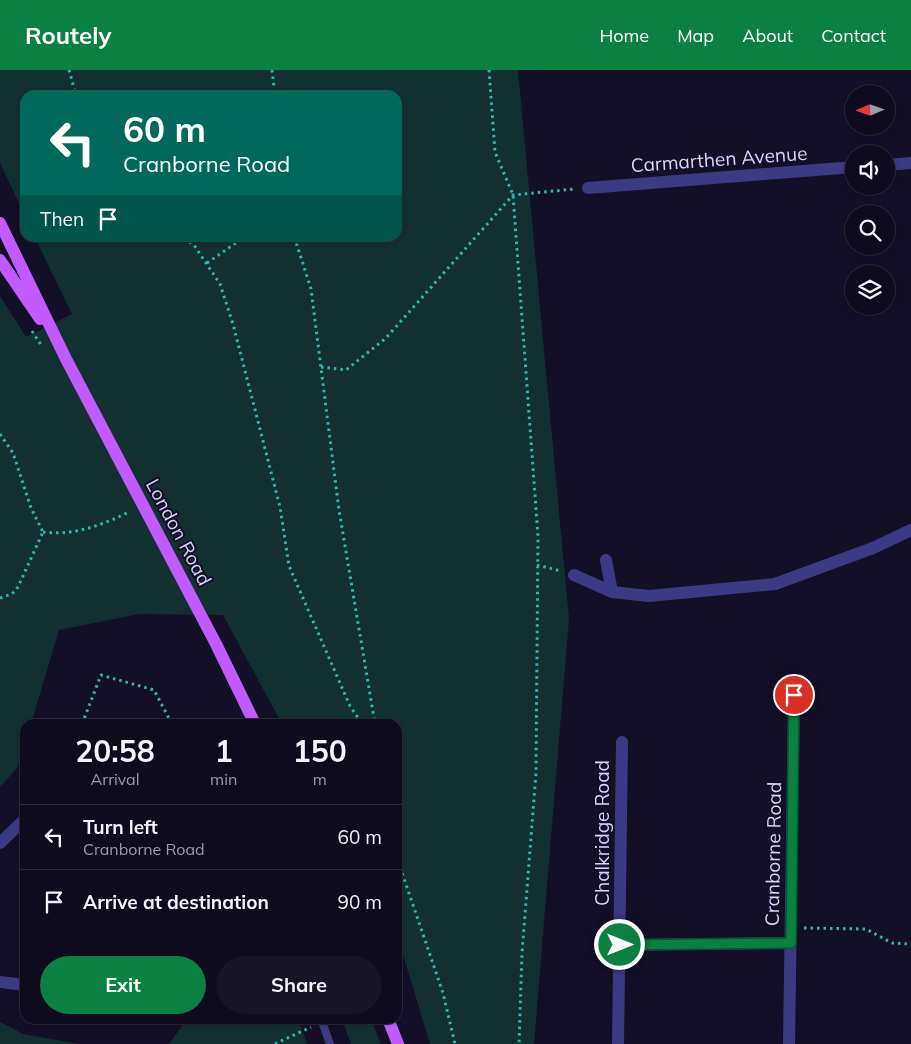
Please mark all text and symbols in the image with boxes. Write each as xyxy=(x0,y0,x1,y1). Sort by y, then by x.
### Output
text: Routely xyxy=(25,20,111,50)
text: Home xyxy=(599,24,649,47)
text: Map xyxy=(677,24,714,47)
text: About xyxy=(742,24,793,47)
text: Contact xyxy=(821,24,886,47)
north arrow xyxy=(845,85,895,135)
map controls xyxy=(845,85,895,315)
text: 60 m xyxy=(123,107,206,151)
icon: left xyxy=(40,110,105,175)
street label: Carmarthen Avenue xyxy=(630,141,808,177)
button: sound xyxy=(845,145,895,195)
text: Cranborne Road xyxy=(123,150,290,178)
icon: arrive xyxy=(94,205,122,233)
button: search xyxy=(845,205,895,255)
text: Then xyxy=(40,207,84,231)
button: layers xyxy=(845,265,895,315)
street label: London Road xyxy=(141,475,217,589)
pin xyxy=(773,674,815,716)
icon: arrive xyxy=(780,681,808,709)
text: 20:58 xyxy=(75,732,155,770)
text: 1 xyxy=(215,732,233,770)
text: 150 xyxy=(293,732,347,770)
street label: Chalkridge Road xyxy=(590,760,614,906)
text: Arrival xyxy=(91,769,140,789)
text: min xyxy=(210,769,237,789)
text: m xyxy=(313,769,327,789)
street label: Cranborne Road xyxy=(760,782,786,926)
text: Turn left xyxy=(83,815,158,839)
icon: left xyxy=(40,823,68,851)
text: 60 m xyxy=(338,825,382,849)
text: Cranborne Road xyxy=(83,839,205,859)
icon: arrive xyxy=(40,888,68,916)
text: Arrive at destination xyxy=(83,890,269,914)
text: 90 m xyxy=(338,890,382,914)
position arrow xyxy=(593,918,645,970)
button: Exit xyxy=(40,956,206,1014)
button: Share xyxy=(216,956,382,1014)

